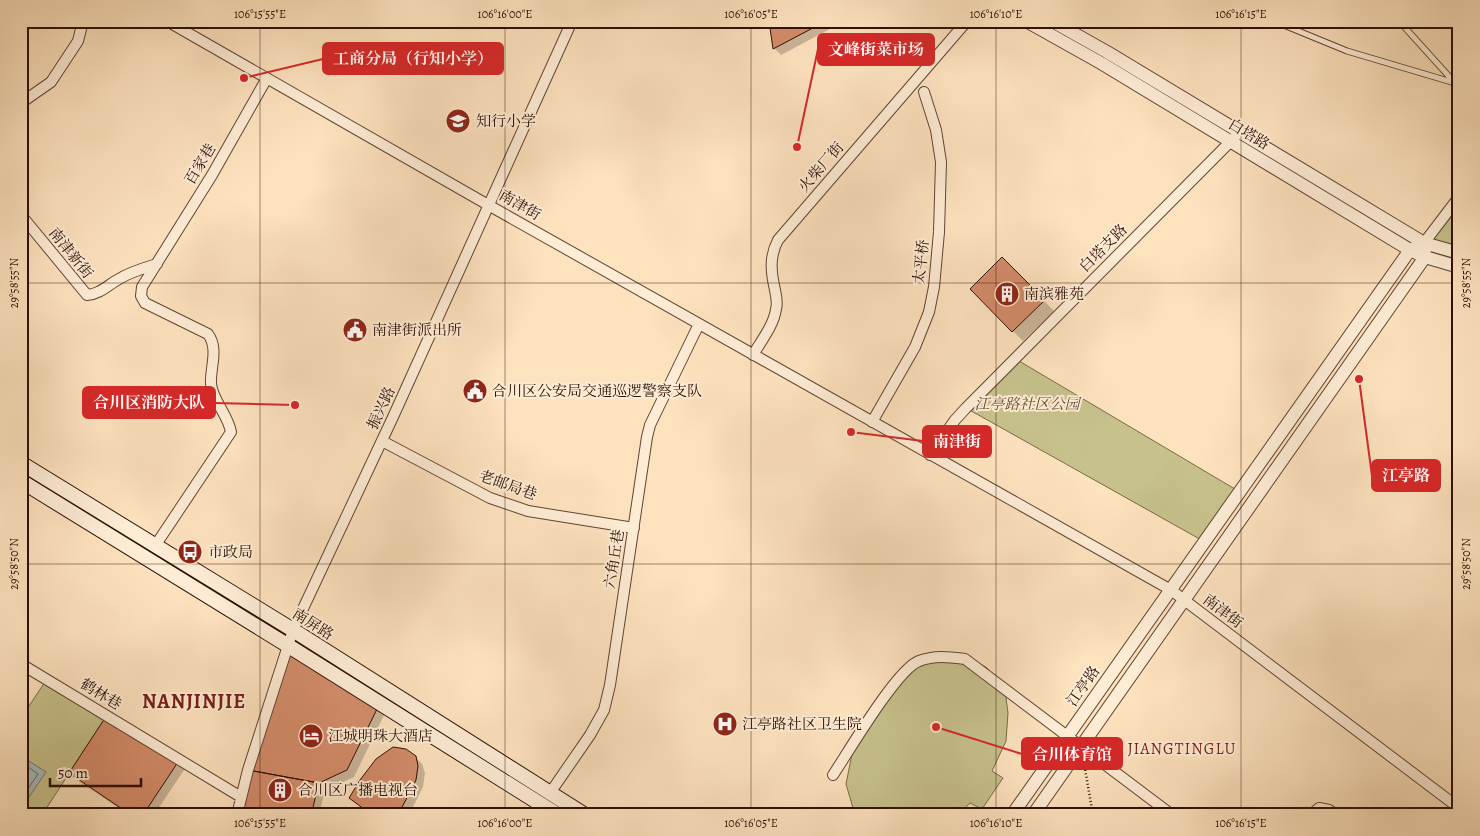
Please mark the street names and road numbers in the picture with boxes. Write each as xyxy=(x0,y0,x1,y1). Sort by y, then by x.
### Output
street label: 白塔路 xyxy=(1225,114,1273,154)
street label: 火柴厂街 xyxy=(794,138,848,196)
street label: 百家巷 xyxy=(180,140,220,188)
street label: 南津街 xyxy=(496,185,544,225)
street label: 白塔支路 xyxy=(1075,220,1131,276)
street label: 南津新街 xyxy=(44,223,98,283)
street label: 太平桥 xyxy=(909,239,933,285)
street label: 振兴路 xyxy=(362,383,400,433)
street label: 老邮局巷 xyxy=(476,465,540,505)
street label: 六角丘巷 xyxy=(599,528,629,590)
street label: 南津街 xyxy=(1199,589,1247,633)
street label: 南屏路 xyxy=(289,604,337,644)
street label: 江亭路 xyxy=(1062,662,1104,710)
street label: 鹤林巷 xyxy=(77,674,125,714)

